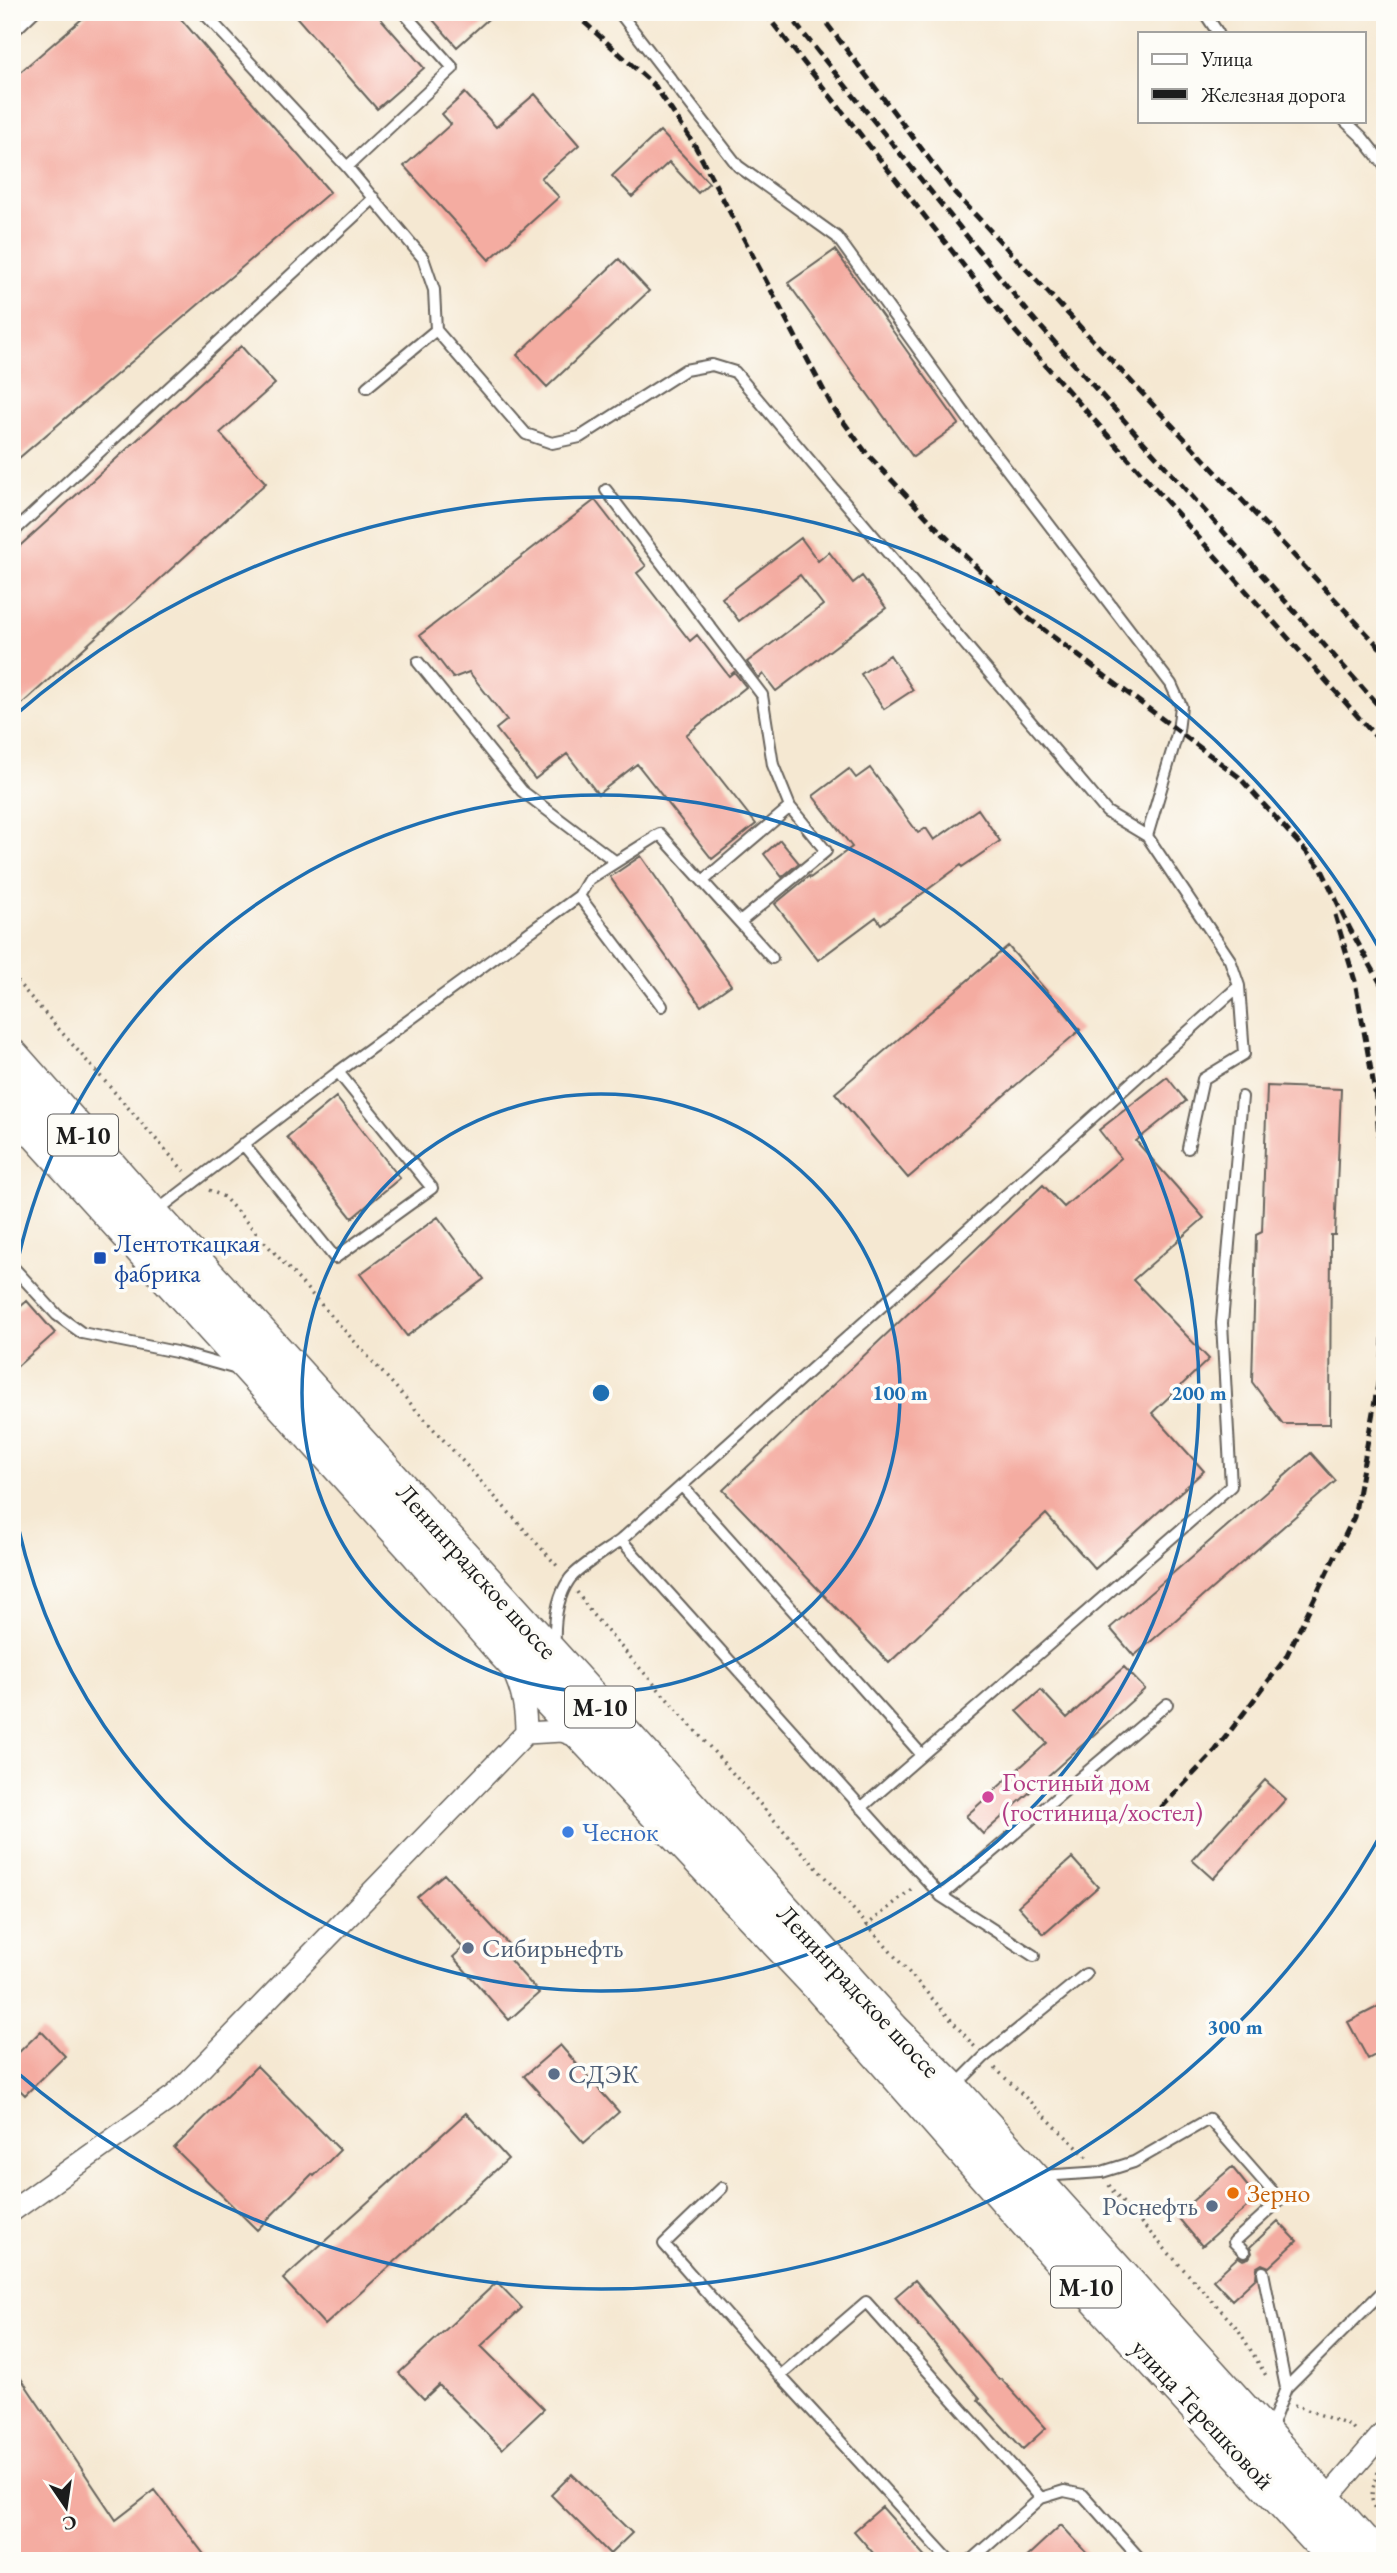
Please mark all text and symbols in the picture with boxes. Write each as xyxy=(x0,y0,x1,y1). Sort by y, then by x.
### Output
legend xyxy=(1138,32,1366,122)
text: Улица xyxy=(1200,45,1253,72)
text: Железная дорога xyxy=(1200,81,1346,108)
road number: М-10 xyxy=(48,1114,118,1156)
place label: Лентоткацкая фабрика xyxy=(114,1226,260,1290)
marker: Лентоткацкая фабрика xyxy=(92,1250,108,1266)
text: 100 m xyxy=(872,1379,928,1406)
text: 200 m xyxy=(1171,1379,1227,1406)
centre of rings xyxy=(589,1381,613,1405)
street label: Ленинградское шоссе xyxy=(389,1476,565,1666)
road number: М-10 xyxy=(565,1686,635,1728)
place label: Гостиный дом (гостиница/хостел) xyxy=(1002,1765,1203,1829)
marker: Гостиный дом (гостиница/хостел) xyxy=(980,1789,996,1805)
place label: Чеснок xyxy=(582,1815,659,1849)
marker: Чеснок xyxy=(560,1824,576,1840)
street label: Ленинградское шоссе xyxy=(770,1897,948,2085)
place label: Сибирьнефть xyxy=(482,1931,624,1965)
marker: Сибирьнефть xyxy=(460,1940,476,1956)
text: 300 m xyxy=(1207,2013,1263,2040)
place label: СДЭК xyxy=(568,2057,640,2091)
marker: СДЭК xyxy=(546,2066,562,2082)
place label: Зерно xyxy=(1247,2176,1310,2210)
marker: Зерно xyxy=(1225,2185,1241,2201)
place label: Роснефть xyxy=(1102,2189,1198,2223)
marker: Роснефть xyxy=(1204,2198,1220,2214)
road number: М-10 xyxy=(1051,2266,1121,2308)
street label: улица Терешковой xyxy=(1124,2331,1282,2497)
north arrow xyxy=(32,2472,102,2542)
text: С xyxy=(60,2509,79,2537)

